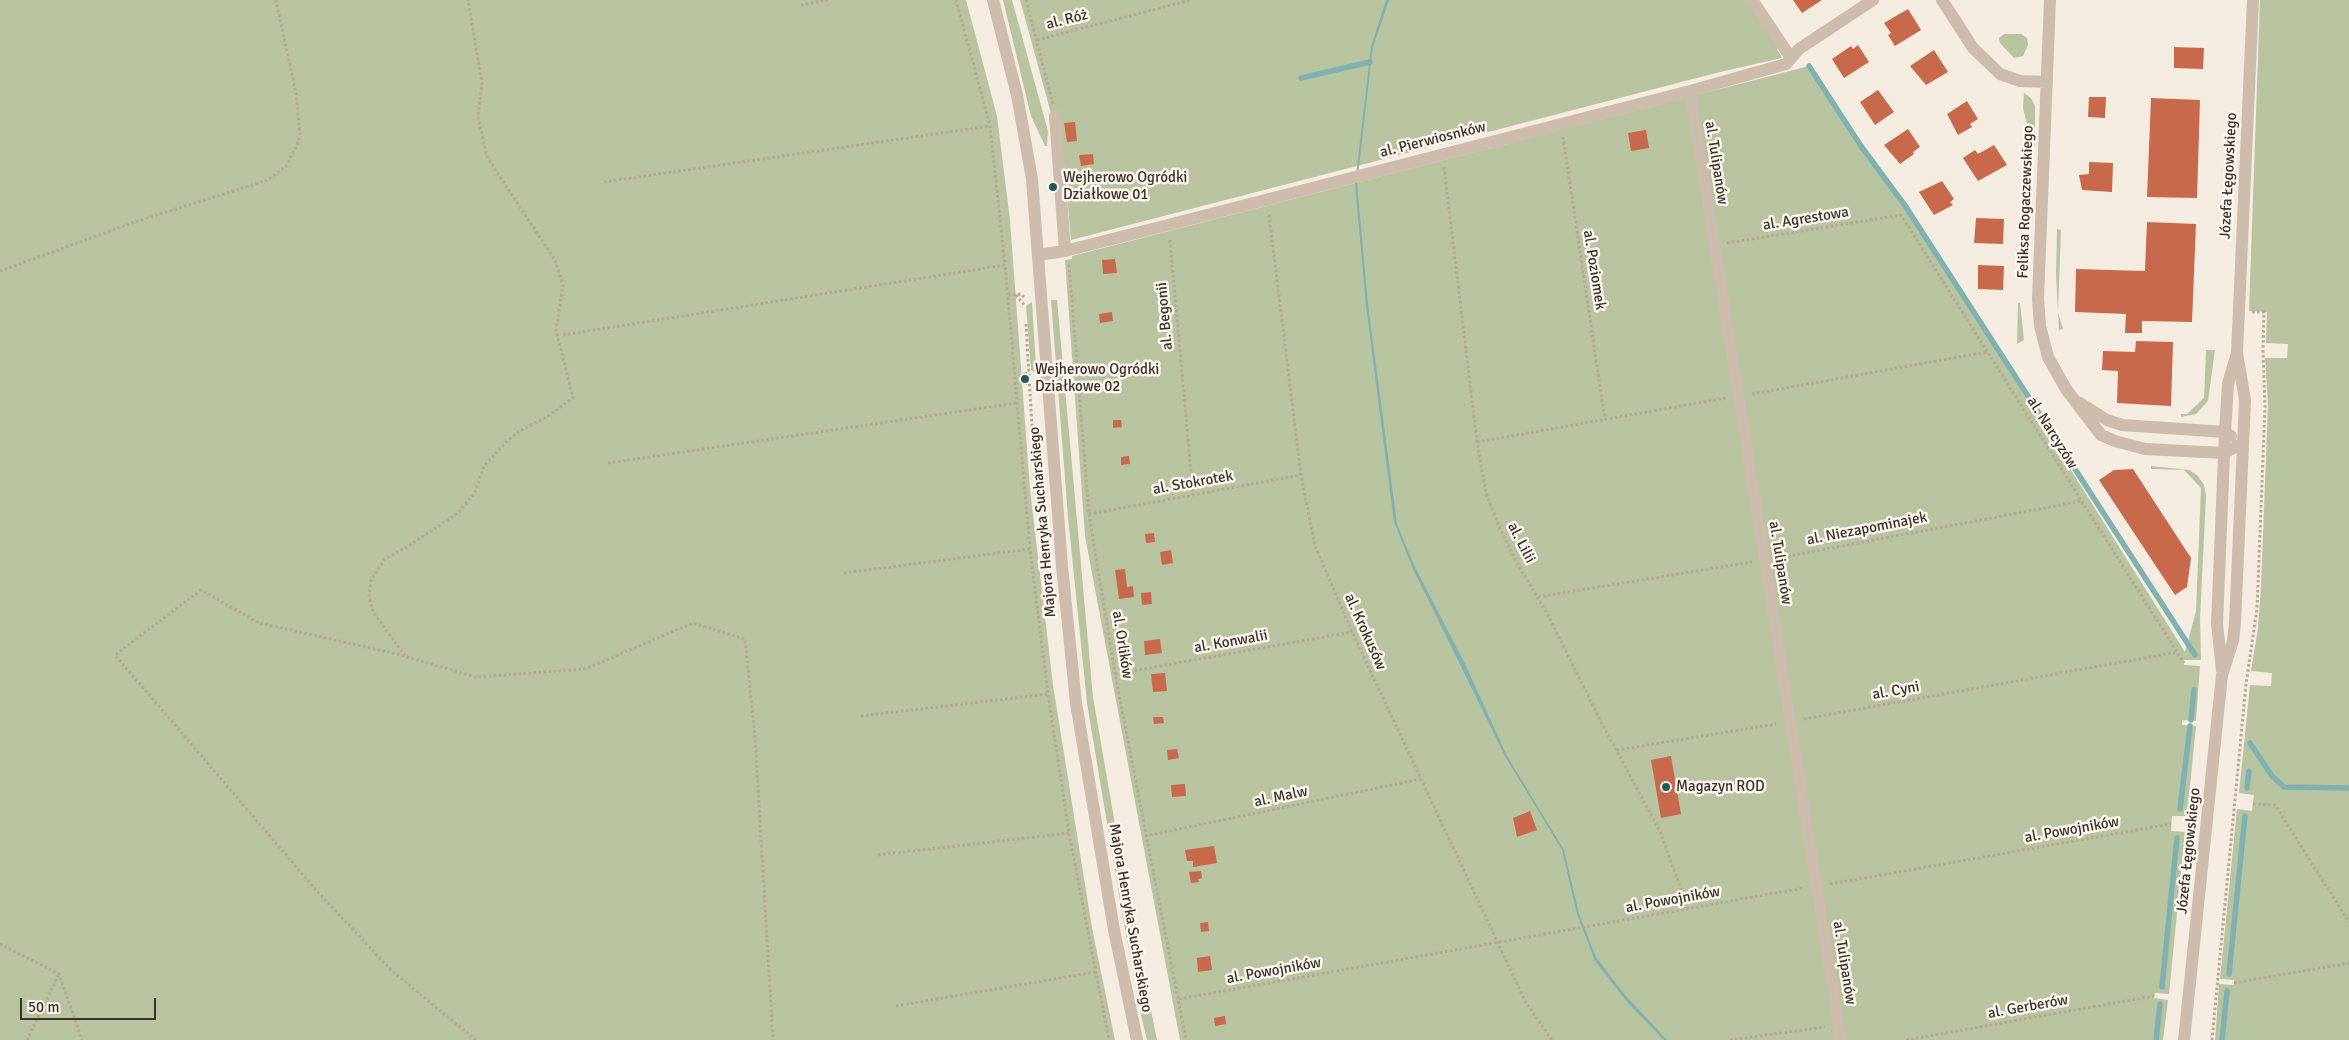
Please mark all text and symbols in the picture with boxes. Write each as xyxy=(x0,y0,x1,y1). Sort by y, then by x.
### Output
street label: al. Róż xyxy=(1044,6,1090,34)
street label: Józefa Łęgowskiego xyxy=(2217,112,2241,240)
street label: al. Pierwiosnków xyxy=(1378,118,1488,162)
street label: al. Tulipanów xyxy=(1701,120,1731,206)
street label: Feliksa Rogaczewskiego xyxy=(2014,125,2038,279)
place label: Wejherowo Ogródki Działkowe 01 xyxy=(1063,169,1187,204)
marker: Wejherowo Ogródki Działkowe 01 xyxy=(1047,181,1059,193)
street label: al. Agrestowa xyxy=(1762,203,1850,235)
street label: al. Poziomek xyxy=(1579,229,1609,311)
street label: al. Begonii xyxy=(1153,281,1177,351)
place label: Wejherowo Ogródki Działkowe 02 xyxy=(1035,361,1159,396)
marker: Wejherowo Ogródki Działkowe 02 xyxy=(1019,373,1031,385)
street label: al. Narcyzów xyxy=(2023,394,2081,472)
street label: Majora Henryka Sucharskiego xyxy=(1026,426,1060,618)
street label: al. Stokrotek xyxy=(1152,467,1234,499)
street label: al. Niezapominajek xyxy=(1805,509,1929,549)
street label: al. Lilii xyxy=(1503,520,1539,566)
street label: al. Tulipanów xyxy=(1765,520,1795,606)
street label: al. Krokusów xyxy=(1340,591,1390,673)
street label: al. Orlików xyxy=(1108,610,1136,680)
street label: al. Konwalii xyxy=(1193,627,1269,657)
street label: al. Cyni xyxy=(1871,678,1921,704)
place label: Magazyn ROD xyxy=(1676,778,1765,796)
marker: Magazyn ROD xyxy=(1660,781,1672,793)
street label: al. Malw xyxy=(1253,783,1309,811)
street label: Józefa Łęgowskiego xyxy=(2173,787,2205,915)
street label: al. Powojników xyxy=(2023,813,2121,847)
street label: Majora Henryka Sucharskiego xyxy=(1105,822,1155,1014)
street label: al. Powojników xyxy=(1624,883,1722,917)
street label: al. Tulipanów xyxy=(1829,920,1859,1006)
street label: al. Powojników xyxy=(1225,954,1323,988)
scale bar xyxy=(22,988,159,1020)
street label: al. Gerberów xyxy=(1987,991,2069,1023)
text: 50 m xyxy=(28,998,59,1016)

